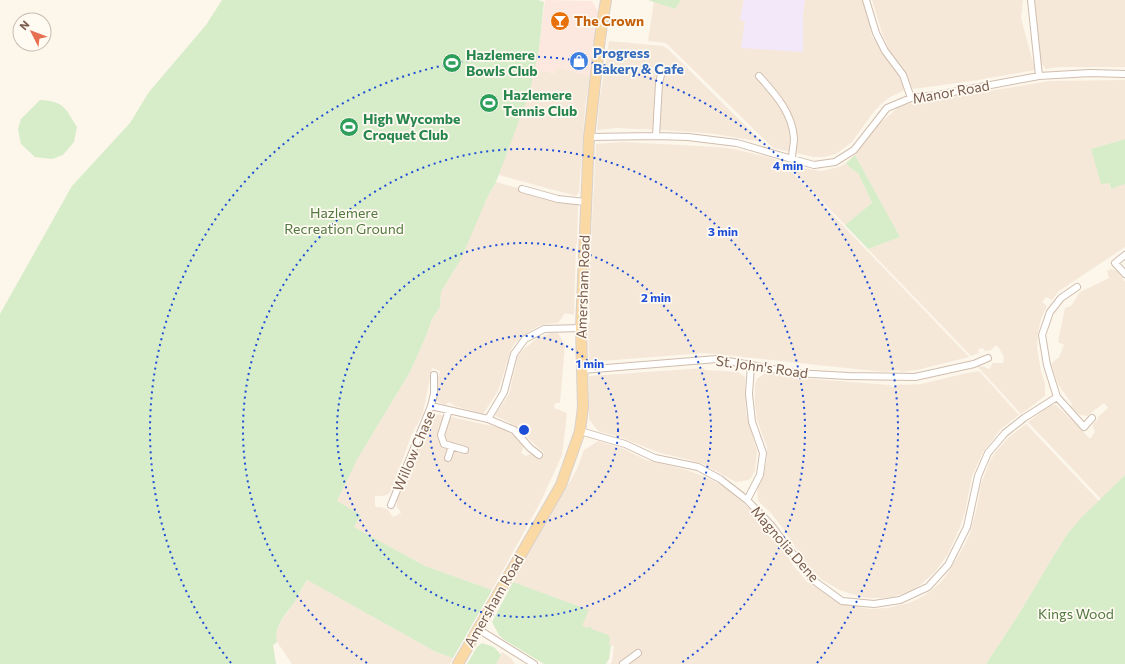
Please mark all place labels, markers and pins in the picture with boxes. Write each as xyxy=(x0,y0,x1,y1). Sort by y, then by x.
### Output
bar icon: The Crown xyxy=(549,10,571,32)
place label: The Crown xyxy=(574,12,644,29)
place label: Progress Bakery & Cafe xyxy=(593,44,684,77)
place label: Hazlemere Bowls Club xyxy=(466,46,538,79)
shop icon: Progress Bakery & Cafe xyxy=(568,50,590,72)
sports icon: Hazlemere Bowls Club xyxy=(441,52,463,74)
place label: Hazlemere Tennis Club xyxy=(503,86,577,119)
sports icon: Hazlemere Tennis Club xyxy=(478,92,500,114)
place label: High Wycombe Croquet Club xyxy=(363,110,460,143)
sports icon: High Wycombe Croquet Club xyxy=(338,116,360,138)
centre of rings xyxy=(517,423,531,437)

